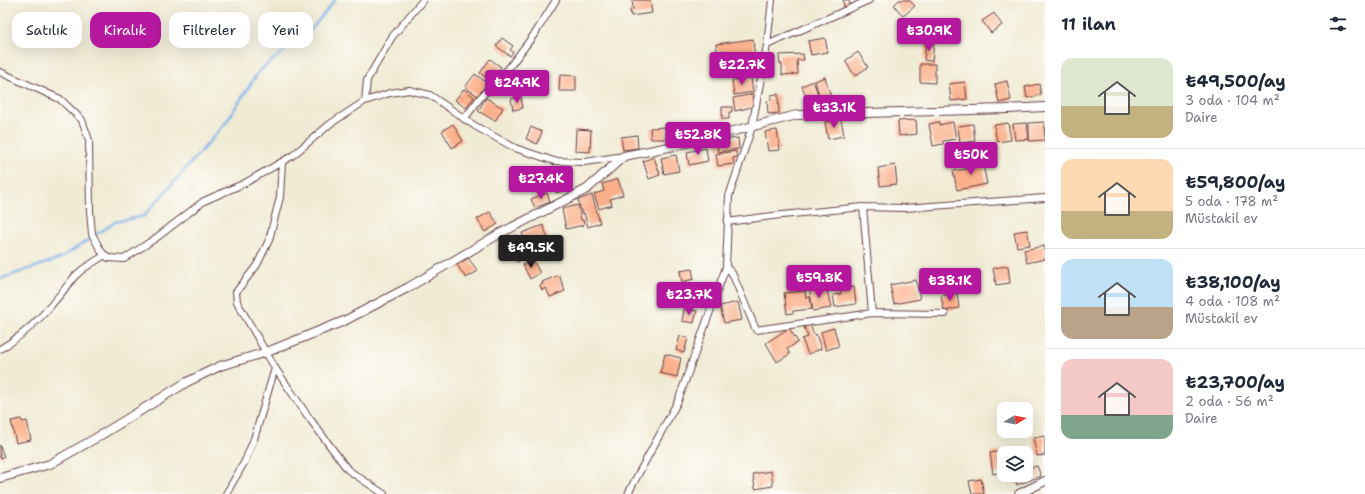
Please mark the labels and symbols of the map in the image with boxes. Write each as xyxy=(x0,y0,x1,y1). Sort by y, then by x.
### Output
pin: ₺30.9K xyxy=(896,18,962,52)
pin: ₺22.7K xyxy=(709,52,775,86)
pin: ₺24.9K xyxy=(484,70,550,104)
pin: ₺33.1K xyxy=(801,95,867,129)
pin: ₺52.8K xyxy=(665,122,731,156)
pin: ₺50K xyxy=(947,142,995,176)
pin: ₺27.4K xyxy=(508,166,574,200)
pin: ₺49.5K xyxy=(498,235,564,269)
pin: ₺59.8K xyxy=(786,265,852,299)
pin: ₺38.1K xyxy=(917,268,983,302)
pin: ₺23.7K xyxy=(656,282,722,316)
north arrow xyxy=(997,402,1033,438)

